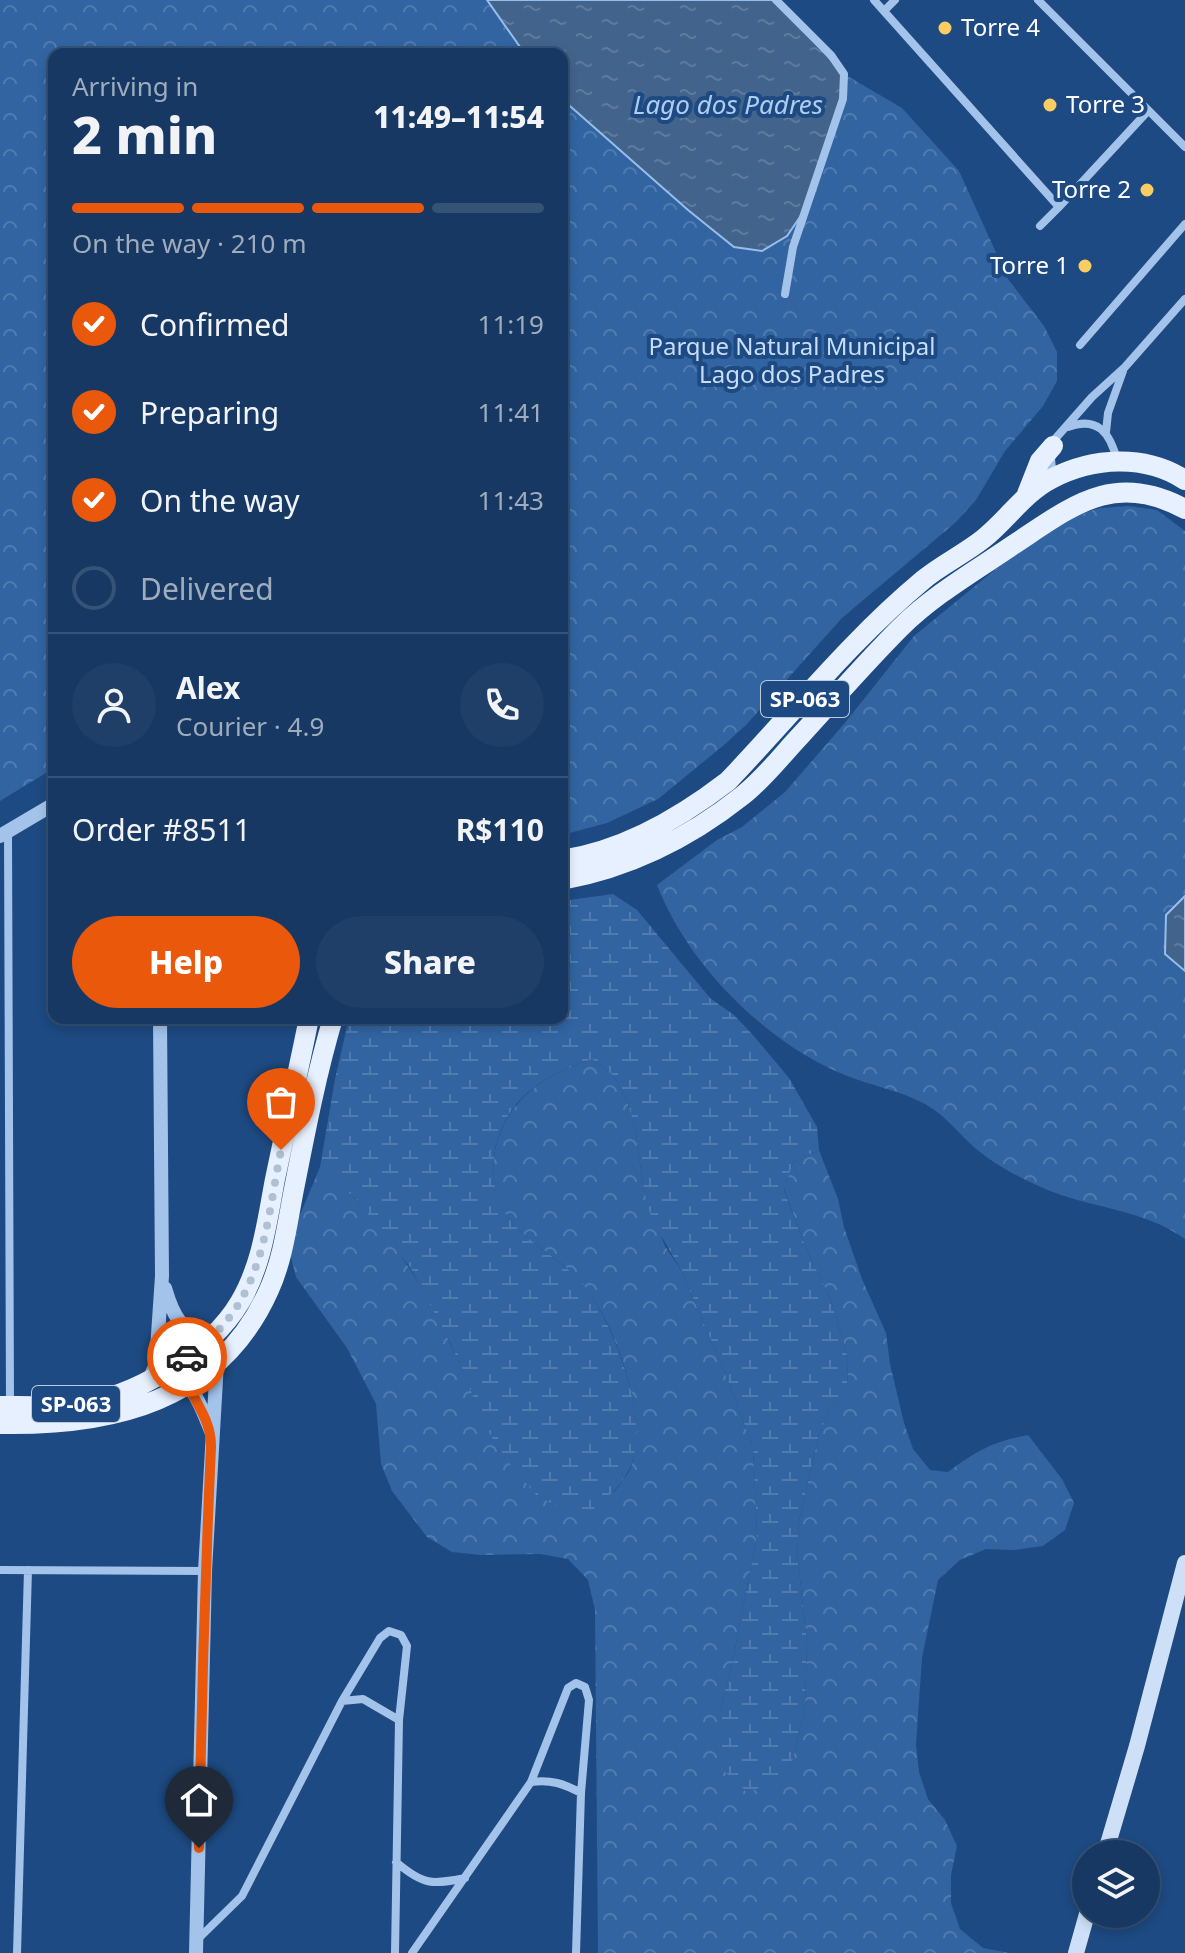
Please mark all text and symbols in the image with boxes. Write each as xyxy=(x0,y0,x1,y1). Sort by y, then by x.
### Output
place label: Torre 4 xyxy=(961,10,1040,43)
marker: Torre 4 xyxy=(936,19,954,37)
text: Arriving in xyxy=(72,68,198,104)
water label: Lago dos Padres xyxy=(633,86,823,122)
place label: Torre 3 xyxy=(1066,87,1145,120)
text: 11:49–11:54 xyxy=(373,96,544,137)
marker: Torre 3 xyxy=(1041,96,1059,114)
text: 2 min xyxy=(72,98,217,169)
place label: Torre 2 xyxy=(1052,172,1131,205)
marker: Torre 2 xyxy=(1138,181,1156,199)
text: On the way · 210 m xyxy=(72,225,306,261)
place label: Torre 1 xyxy=(990,248,1069,281)
marker: Torre 1 xyxy=(1076,257,1094,275)
icon: check xyxy=(72,302,116,346)
text: Confirmed xyxy=(140,304,290,345)
text: 11:19 xyxy=(478,306,544,342)
park label: Parque Natural Municipal Lago dos Padres xyxy=(648,329,936,390)
icon: check xyxy=(72,390,116,434)
text: Preparing xyxy=(140,392,279,433)
text: 11:41 xyxy=(478,394,544,430)
icon: check xyxy=(72,478,116,522)
text: On the way xyxy=(140,480,300,521)
text: 11:43 xyxy=(478,482,544,518)
text: Delivered xyxy=(140,568,274,609)
button: person xyxy=(72,663,156,747)
button: phone xyxy=(460,663,544,747)
text: Alex xyxy=(176,667,240,708)
road number: SP-063 xyxy=(761,681,849,717)
text: Courier · 4.9 xyxy=(176,708,324,744)
text: Order #8511 xyxy=(72,809,251,850)
text: R$110 xyxy=(456,809,544,850)
button: Help xyxy=(72,916,300,1008)
button: Share xyxy=(316,916,544,1008)
pin xyxy=(247,1068,315,1150)
icon: bag xyxy=(259,1080,303,1124)
courier xyxy=(147,1317,227,1397)
icon: car xyxy=(165,1335,209,1379)
road number: SP-063 xyxy=(32,1386,120,1422)
pin xyxy=(165,1766,233,1848)
icon: home xyxy=(177,1778,221,1822)
map controls xyxy=(1072,1840,1160,1928)
button: layers xyxy=(1072,1840,1160,1928)

